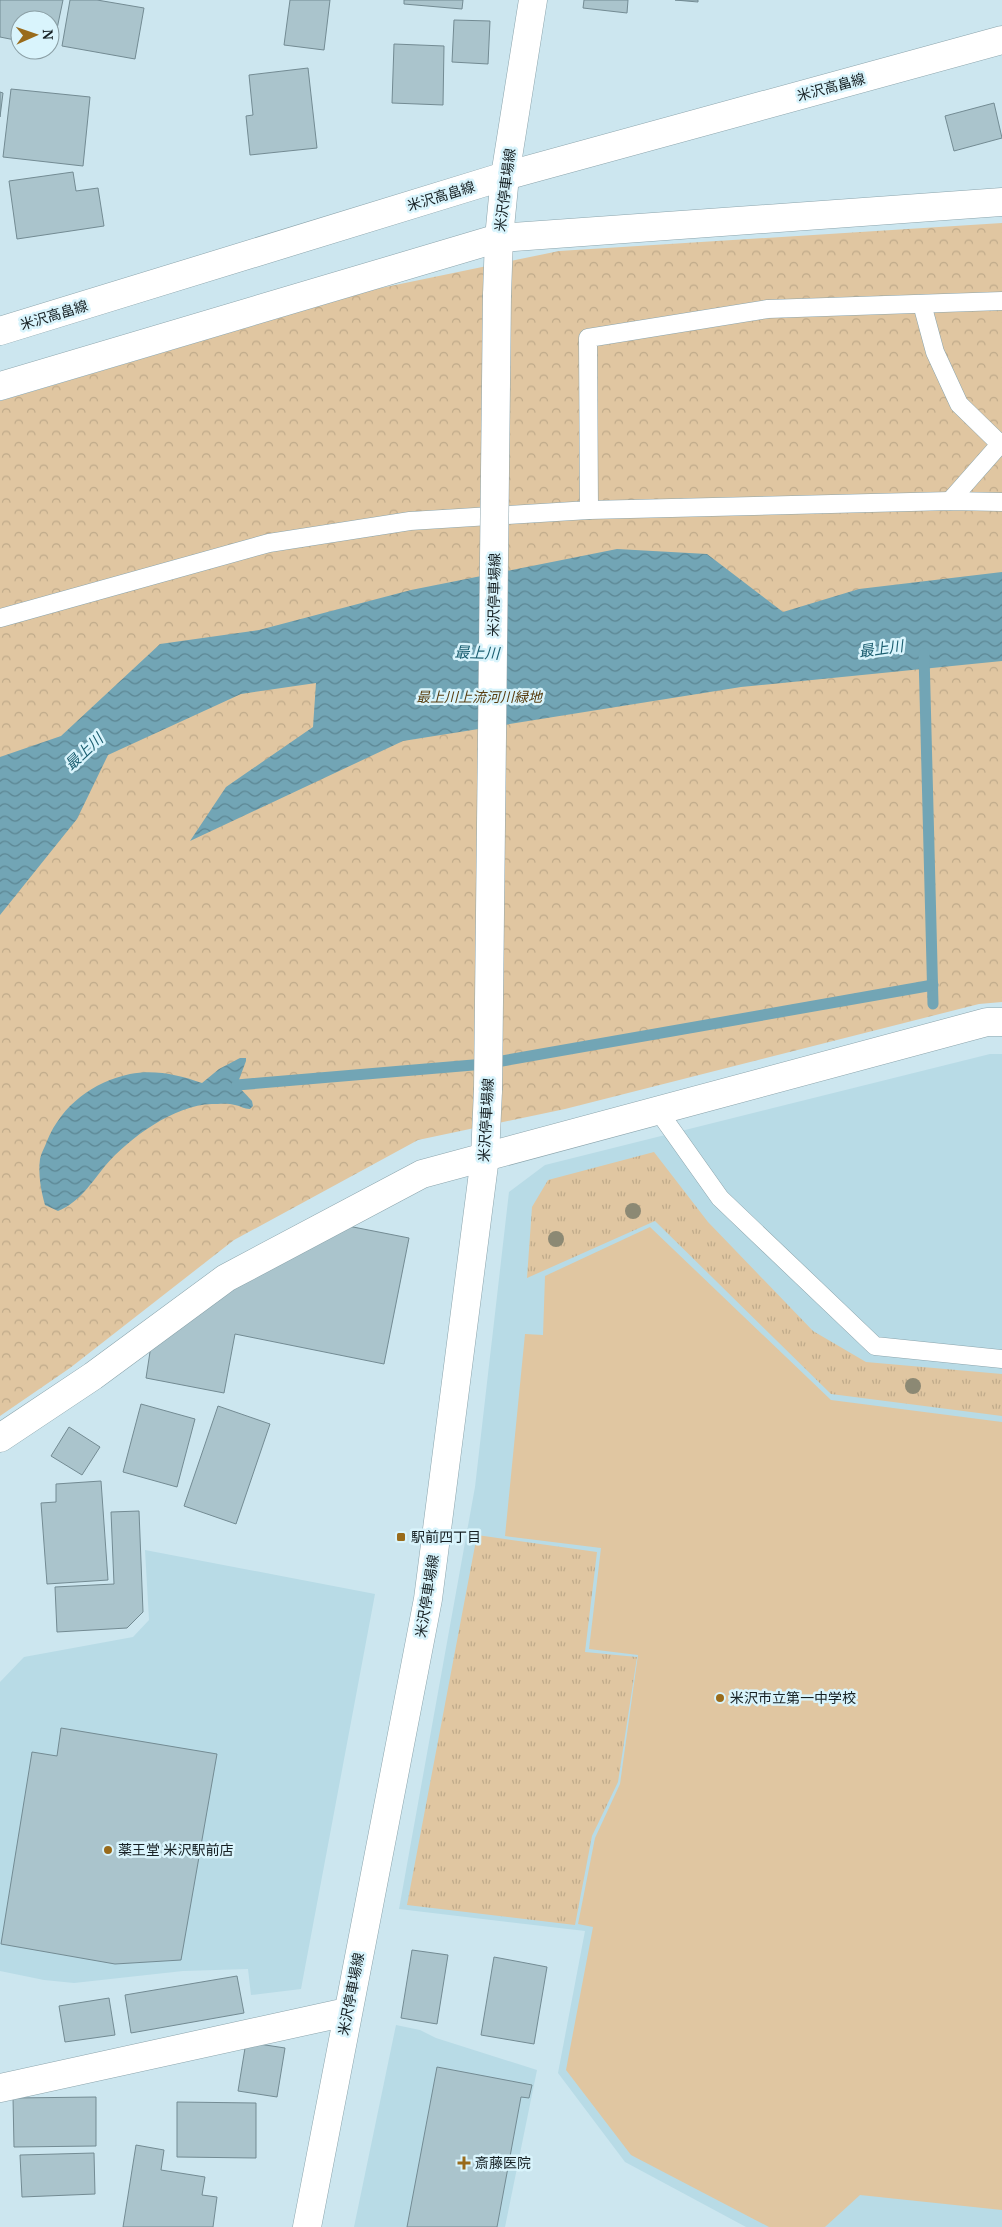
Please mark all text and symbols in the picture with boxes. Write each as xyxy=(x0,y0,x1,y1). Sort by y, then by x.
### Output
north arrow xyxy=(10,10,60,60)
text: N xyxy=(39,29,58,41)
street label: 米沢高畠線 xyxy=(795,68,867,105)
street label: 米沢停車場線 xyxy=(490,147,519,233)
street label: 米沢高畠線 xyxy=(405,176,477,215)
street label: 米沢高畠線 xyxy=(18,295,90,334)
street label: 米沢停車場線 xyxy=(483,553,504,637)
water label: 最上川 xyxy=(857,635,907,661)
water label: 最上川 xyxy=(454,641,502,663)
park label: 最上川上流河川緑地 xyxy=(416,687,544,706)
water label: 最上川 xyxy=(60,727,108,774)
street label: 米沢停車場線 xyxy=(474,1078,497,1162)
place label: 駅前四丁目 xyxy=(411,1527,481,1546)
marker: 駅前四丁目 xyxy=(395,1531,407,1543)
street label: 米沢停車場線 xyxy=(411,1553,442,1639)
place label: 米沢市立第一中学校 xyxy=(730,1688,856,1707)
marker: 米沢市立第一中学校 xyxy=(714,1692,726,1704)
place label: 薬王堂 米沢駅前店 xyxy=(118,1840,233,1859)
marker: 薬王堂 米沢駅前店 xyxy=(102,1844,114,1856)
street label: 米沢停車場線 xyxy=(333,1951,368,2037)
place label: 斎藤医院 xyxy=(475,2153,531,2172)
marker: 斎藤医院 xyxy=(457,2156,471,2170)

